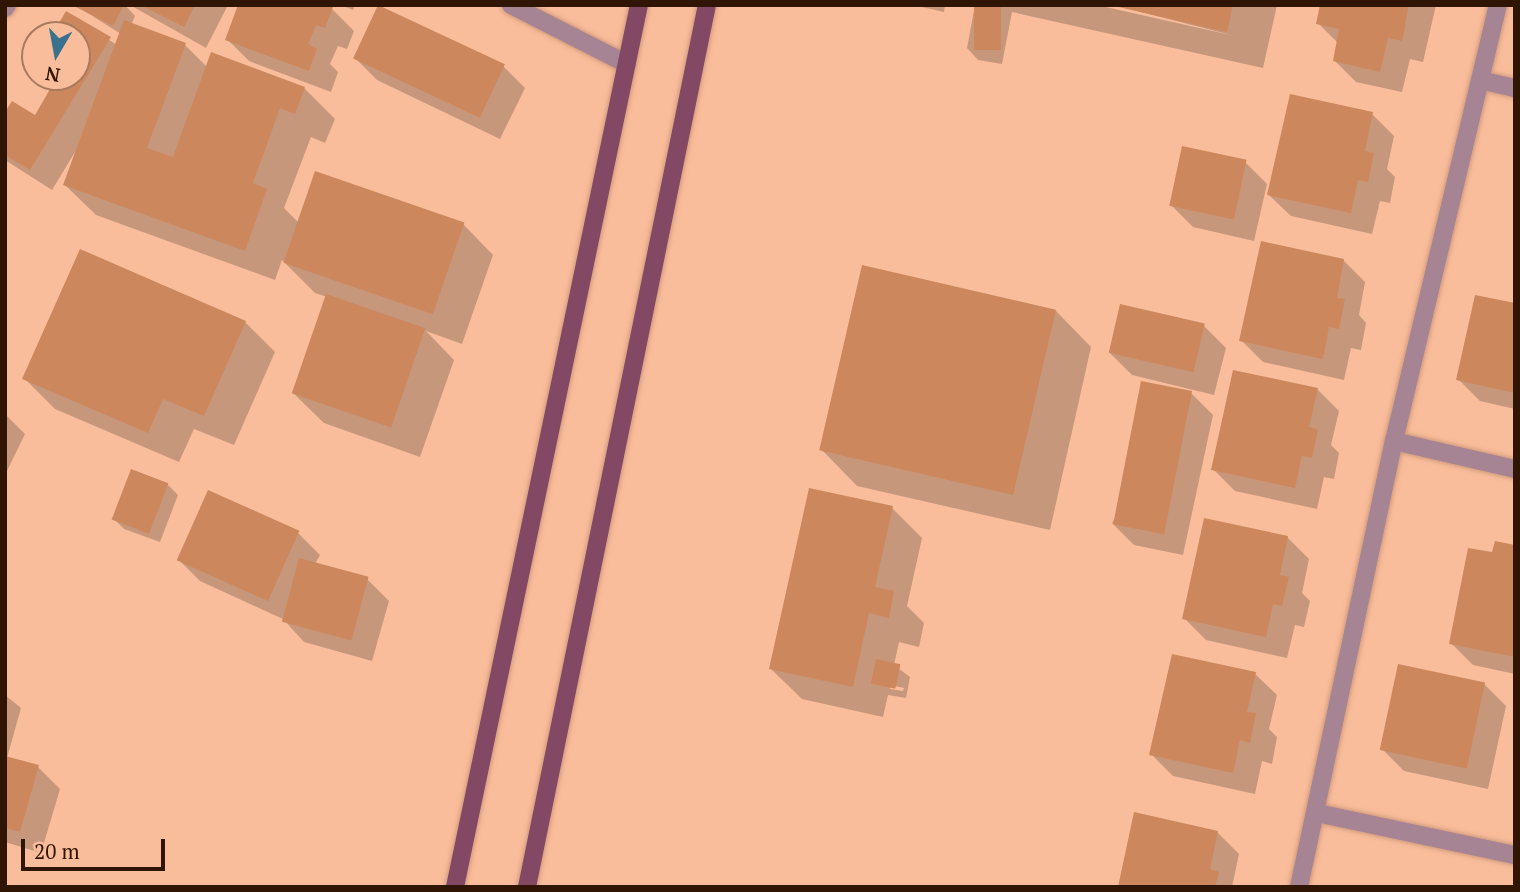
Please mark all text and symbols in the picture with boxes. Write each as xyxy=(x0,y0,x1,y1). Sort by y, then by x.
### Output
north arrow xyxy=(21,21,91,91)
text: N xyxy=(43,62,62,89)
scale bar xyxy=(24,826,168,870)
text: 20 m xyxy=(34,837,80,865)

